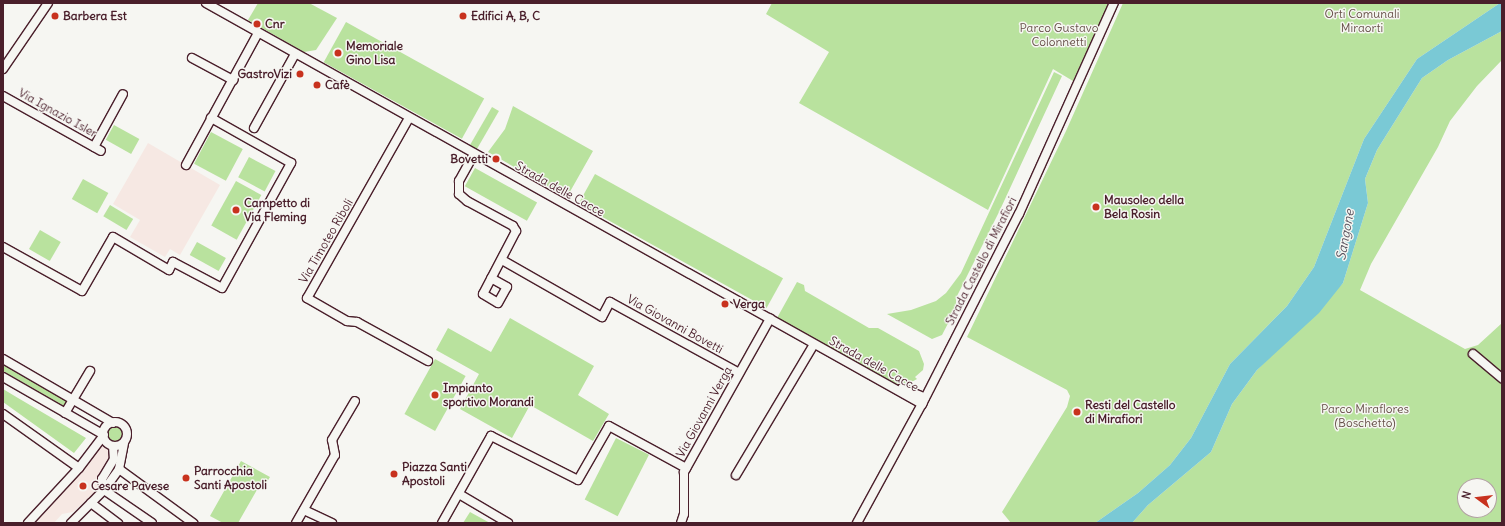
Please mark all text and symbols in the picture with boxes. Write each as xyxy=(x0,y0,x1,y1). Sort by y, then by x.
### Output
park label: Orti Comunali Miraorti xyxy=(1325,7,1399,35)
place label: Barbera Est xyxy=(63,9,127,23)
place label: Edifici A, B, C xyxy=(471,9,540,23)
marker: Barbera Est xyxy=(50,11,60,21)
marker: Edifici A, B, C xyxy=(458,11,468,21)
place label: Cnr xyxy=(265,17,285,31)
marker: Cnr xyxy=(252,19,262,29)
park label: Parco Gustavo Colonnetti xyxy=(1020,21,1098,49)
place label: Memoriale Gino Lisa xyxy=(346,39,403,67)
marker: Memoriale Gino Lisa xyxy=(333,48,343,58)
place label: GastroVizi xyxy=(237,67,292,81)
marker: GastroVizi xyxy=(295,69,305,79)
place label: Cafè xyxy=(325,78,350,92)
marker: Cafè xyxy=(312,80,322,90)
street label: Via Ignazio Isler xyxy=(16,85,100,141)
place label: Bovetti xyxy=(450,152,488,166)
marker: Bovetti xyxy=(491,154,501,164)
street label: Strada delle Cacce xyxy=(513,158,607,220)
place label: Mausoleo della Bela Rosin xyxy=(1104,193,1184,221)
street label: Strada Castello di Mirafiori xyxy=(942,195,1020,327)
place label: Campetto di Via Fleming xyxy=(244,196,310,224)
street label: Via Timoteo Riboli xyxy=(296,196,356,286)
marker: Mausoleo della Bela Rosin xyxy=(1091,202,1101,212)
marker: Campetto di Via Fleming xyxy=(231,205,241,215)
water label: Sangone xyxy=(1334,208,1358,262)
street label: Via Giovanni Bovetti xyxy=(624,292,726,356)
place label: Verga xyxy=(733,297,765,311)
marker: Verga xyxy=(720,299,730,309)
street label: Strada delle Cacce xyxy=(827,333,921,395)
street label: Via Giovanni Verga xyxy=(673,364,735,460)
place label: Impianto sportivo Morandi xyxy=(443,381,534,409)
marker: Impianto sportivo Morandi xyxy=(430,390,440,400)
place label: Resti del Castello di Mirafiori xyxy=(1085,398,1176,426)
park label: Parco Miraflores (Boschetto) xyxy=(1321,402,1409,430)
marker: Resti del Castello di Mirafiori xyxy=(1072,407,1082,417)
place label: Piazza Santi Apostoli xyxy=(402,460,467,488)
place label: Parrocchia Santi Apostoli xyxy=(194,464,267,492)
marker: Piazza Santi Apostoli xyxy=(389,469,399,479)
marker: Parrocchia Santi Apostoli xyxy=(181,473,191,483)
north arrow xyxy=(1457,478,1497,518)
place label: Cesare Pavese xyxy=(91,479,169,493)
marker: Cesare Pavese xyxy=(78,481,88,491)
text: N xyxy=(1459,490,1474,501)

